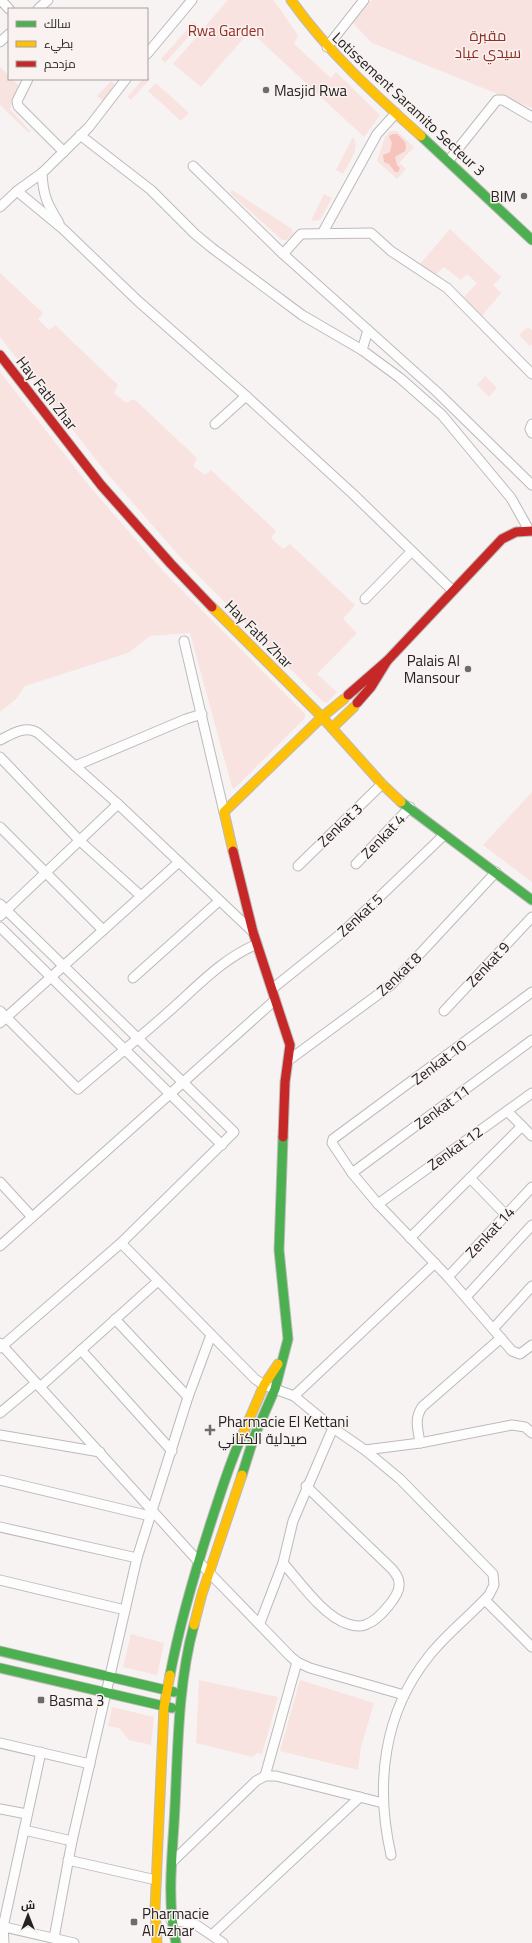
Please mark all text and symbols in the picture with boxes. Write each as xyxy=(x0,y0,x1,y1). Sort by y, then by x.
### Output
legend xyxy=(8,8,148,80)
text: سالك xyxy=(44,14,71,33)
park label: Rwa Garden xyxy=(188,19,264,42)
park label: مقبرة سيدي عياد xyxy=(455,24,521,65)
street label: Lotissement Saramito Secteur 3 xyxy=(327,27,491,181)
text: بطيء xyxy=(44,34,73,54)
text: مزدحم xyxy=(44,54,76,73)
place label: Masjid Rwa xyxy=(274,79,347,102)
marker: Masjid Rwa xyxy=(261,85,271,95)
place label: BIM xyxy=(490,185,516,208)
marker: BIM xyxy=(519,191,529,201)
street label: Hay Fath Zhar xyxy=(11,351,83,435)
street label: Hay Fath Zhar xyxy=(220,595,298,673)
place label: Palais Al Mansour xyxy=(404,649,460,689)
marker: Palais Al Mansour xyxy=(463,664,473,674)
street label: Zenkat 3 xyxy=(312,798,368,852)
street label: Zenkat 4 xyxy=(356,808,410,864)
street label: Zenkat 5 xyxy=(332,888,388,942)
street label: Zenkat 9 xyxy=(461,936,515,992)
street label: Zenkat 8 xyxy=(371,947,427,1001)
street label: Zenkat 10 xyxy=(407,1034,471,1090)
street label: Zenkat 11 xyxy=(410,1079,474,1135)
street label: Zenkat 12 xyxy=(423,1120,487,1176)
street label: Zenkat 14 xyxy=(460,1201,520,1263)
place label: Pharmacie El Kettani صيدلية الكتاني xyxy=(218,1410,349,1451)
marker: Pharmacie El Kettani صيدلية الكتاني xyxy=(205,1425,215,1435)
place label: Basma 3 xyxy=(49,1689,105,1712)
marker: Basma 3 xyxy=(36,1695,46,1705)
north arrow xyxy=(8,1895,48,1935)
text: ش xyxy=(21,1897,35,1913)
place label: Pharmacie Al Azhar xyxy=(142,1902,209,1942)
marker: Pharmacie Al Azhar xyxy=(129,1917,139,1927)

